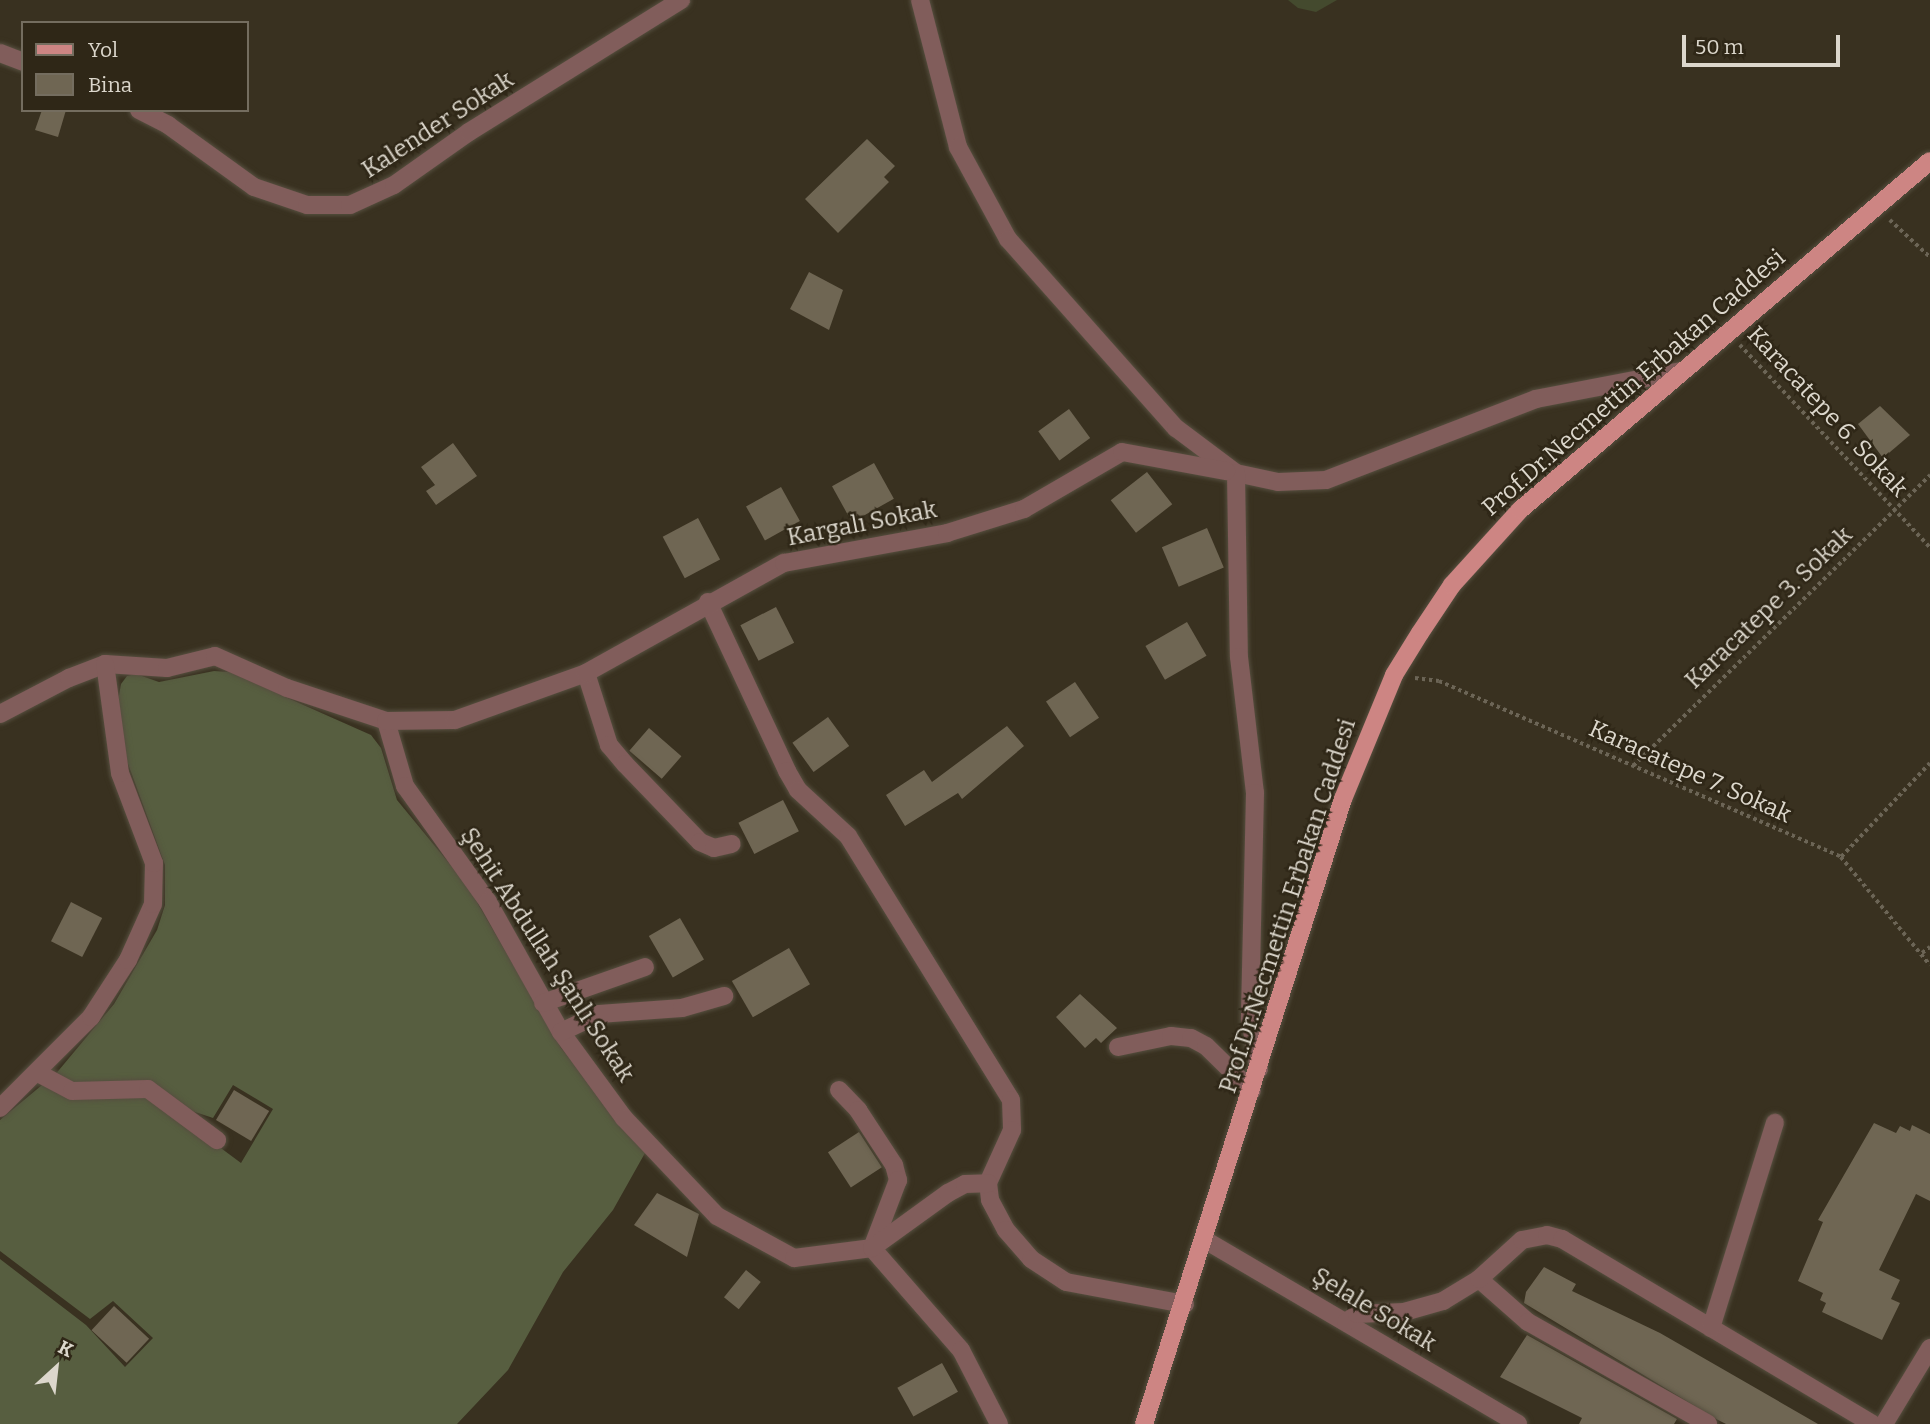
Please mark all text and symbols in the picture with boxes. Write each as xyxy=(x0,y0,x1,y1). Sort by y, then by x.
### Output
legend xyxy=(21,21,248,112)
scale bar xyxy=(1685,21,1842,65)
text: 50 m xyxy=(1695,34,1744,60)
text: Yol xyxy=(88,37,118,63)
street label: Kalender Sokak xyxy=(357,65,519,185)
text: Bina xyxy=(88,72,132,98)
street label: Prof.Dr.Necmettin Erbakan Caddesi xyxy=(1477,244,1791,522)
street label: Karacatepe 6. Sokak xyxy=(1741,321,1913,503)
street label: Kargalı Sokak xyxy=(785,495,939,553)
street label: Karacatepe 3. Sokak xyxy=(1680,521,1858,695)
street label: Karacatepe 7. Sokak xyxy=(1584,714,1796,830)
street label: Prof.Dr.Necmettin Erbakan Caddesi xyxy=(1214,715,1362,1097)
street label: Şehit Abdullah Şanlı Sokak xyxy=(454,822,640,1088)
street label: Şelale Sokak xyxy=(1307,1262,1441,1358)
north arrow xyxy=(21,1333,91,1403)
text: K xyxy=(54,1335,77,1362)

